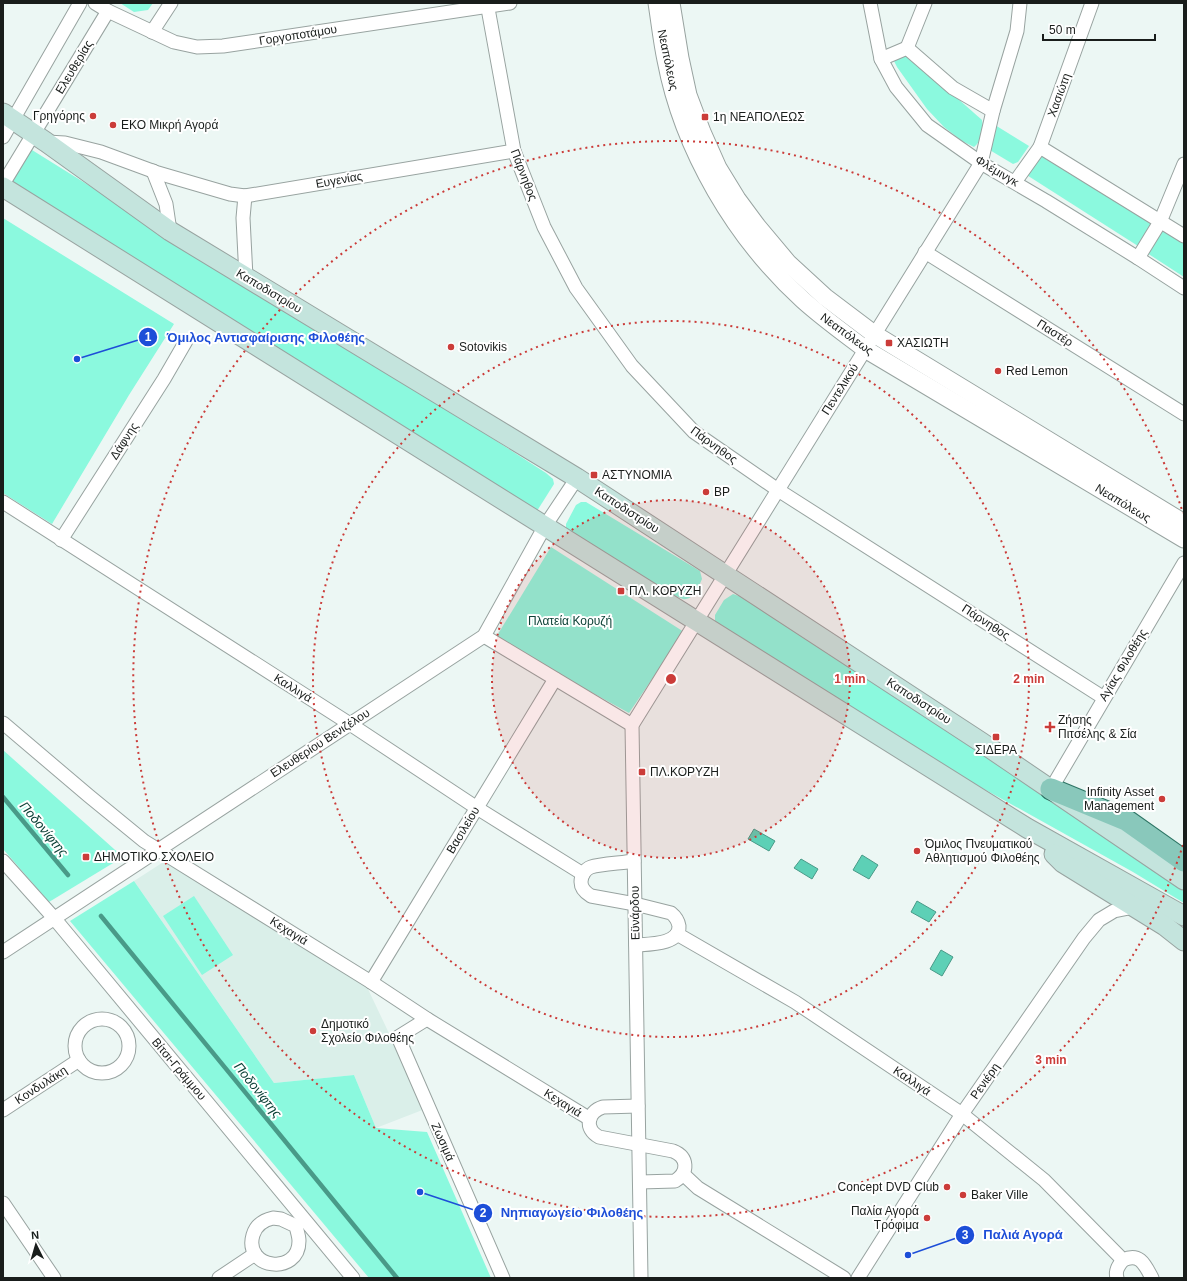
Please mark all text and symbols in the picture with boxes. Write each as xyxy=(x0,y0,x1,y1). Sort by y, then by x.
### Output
scale bar xyxy=(1043,16,1155,42)
street label: Γοργοποτάμου xyxy=(258,22,338,48)
text: 50 m xyxy=(1049,23,1076,37)
street label: Νεαπόλεως xyxy=(655,28,681,92)
street label: Ελευθερίας xyxy=(53,37,96,96)
street label: Χασιώτη xyxy=(1045,71,1073,119)
place label: Γρηγόρης xyxy=(33,109,85,123)
place label: 1η ΝΕΑΠΟΛΕΩΣ xyxy=(713,110,805,124)
marker: Γρηγόρης xyxy=(88,111,98,121)
marker: 1η ΝΕΑΠΟΛΕΩΣ xyxy=(700,112,710,122)
place label: ΕΚΟ Μικρή Αγορά xyxy=(121,118,218,132)
marker: ΕΚΟ Μικρή Αγορά xyxy=(108,120,118,130)
street label: Πάρνηθος xyxy=(508,147,540,203)
street label: Φλέμινγκ xyxy=(973,153,1022,190)
street label: Ευγενίας xyxy=(314,169,364,191)
street label: Καποδιστρίου xyxy=(234,266,304,316)
street label: Νεαπόλεως xyxy=(818,310,876,358)
street label: Παστέρ xyxy=(1034,316,1076,350)
callout: Όμιλος Αντισφαίρισης Φιλοθέης xyxy=(138,325,373,350)
text: 1 xyxy=(145,330,152,344)
text: Όμιλος Αντισφαίρισης Φιλοθέης xyxy=(166,330,365,345)
place label: ΧΑΣΙΩΤΗ xyxy=(897,336,949,350)
marker: ΧΑΣΙΩΤΗ xyxy=(884,338,894,348)
place label: Sotovikis xyxy=(459,340,507,354)
marker: Sotovikis xyxy=(446,342,456,352)
street label: Πεντελικού xyxy=(819,361,861,417)
place label: Red Lemon xyxy=(1006,364,1068,378)
marker: Red Lemon xyxy=(993,366,1003,376)
street label: Δάφνης xyxy=(107,420,141,462)
street label: Πάρνηθος xyxy=(688,423,740,467)
place label: ΑΣΤΥΝΟΜΙΑ xyxy=(602,468,672,482)
marker: ΑΣΤΥΝΟΜΙΑ xyxy=(589,470,599,480)
street label: Νεαπόλεως xyxy=(1093,481,1153,525)
street label: Καποδιστρίου xyxy=(592,484,662,536)
place label: BP xyxy=(714,485,730,499)
marker: BP xyxy=(701,487,711,497)
place label: ΠΛ. ΚΟΡΥΖΗ xyxy=(629,584,701,598)
marker: ΠΛ. ΚΟΡΥΖΗ xyxy=(616,586,626,596)
street label: Πάρνηθος xyxy=(959,601,1013,643)
park label: Πλατεία Κορυζή xyxy=(528,614,612,628)
street label: Αγίας Φιλοθέης xyxy=(1096,626,1150,704)
street label: Καλλιγά xyxy=(271,671,315,705)
centre of rings xyxy=(664,672,678,686)
text: 1 min xyxy=(834,672,866,686)
text: 2 min xyxy=(1013,672,1045,686)
street label: Καποδιστρίου xyxy=(884,675,954,727)
street label: Ελευθερίου Βενιζέλου xyxy=(268,706,372,780)
place label: Ζήσης Πιτσέλης & Σία xyxy=(1058,713,1137,741)
marker: Ζήσης Πιτσέλης & Σία xyxy=(1045,722,1055,732)
marker: ΣΙΔΕΡΑ xyxy=(991,732,1001,742)
place label: ΣΙΔΕΡΑ xyxy=(975,743,1017,757)
place label: ΠΛ.ΚΟΡΥΖΗ xyxy=(650,765,719,779)
marker: ΠΛ.ΚΟΡΥΖΗ xyxy=(637,767,647,777)
place label: Infinity Asset Management xyxy=(1084,785,1155,813)
marker: Infinity Asset Management xyxy=(1157,794,1167,804)
water label: Ποδονίφτης xyxy=(17,798,72,860)
street label: Βασιλείου xyxy=(444,804,482,856)
place label: Όμιλος Πνευματικού Αθλητισμού Φιλοθέης xyxy=(924,837,1040,865)
marker: Όμιλος Πνευματικού Αθλητισμού Φιλοθέης xyxy=(912,846,922,856)
place label: ΔΗΜΟΤΙΚΟ ΣΧΟΛΕΙΟ xyxy=(94,850,214,864)
marker: ΔΗΜΟΤΙΚΟ ΣΧΟΛΕΙΟ xyxy=(81,852,91,862)
street label: Εϋνάρδου xyxy=(628,886,642,940)
street label: Κεχαγιά xyxy=(268,914,311,948)
place label: Δημοτικό Σχολείο Φιλοθέης xyxy=(321,1017,414,1045)
marker: Δημοτικό Σχολείο Φιλοθέης xyxy=(308,1026,318,1036)
street label: Βίτσι-Γράμμου xyxy=(149,1035,209,1103)
text: 3 min xyxy=(1035,1053,1067,1067)
water label: Ποδονίφτης xyxy=(231,1059,285,1121)
street label: Ρενιέρη xyxy=(968,1060,1002,1102)
street label: Κονδυλάκη xyxy=(12,1063,70,1107)
street label: Καλλιγά xyxy=(891,1063,934,1099)
street label: Κεχαγιά xyxy=(542,1086,585,1120)
street label: Ζωσιμά xyxy=(428,1121,458,1163)
place label: Concept DVD Club xyxy=(838,1180,939,1194)
marker: Concept DVD Club xyxy=(942,1182,952,1192)
place label: Baker Ville xyxy=(971,1188,1028,1202)
marker: Baker Ville xyxy=(958,1190,968,1200)
callout: Νηπιαγωγείο Φιλοθέης xyxy=(473,1200,651,1225)
place label: Παλία Αγορά Τρόφιμα xyxy=(851,1204,919,1232)
text: Νηπιαγωγείο Φιλοθέης xyxy=(501,1205,644,1220)
text: 2 xyxy=(480,1206,487,1220)
marker: Παλία Αγορά Τρόφιμα xyxy=(922,1213,932,1223)
callout: Παλιά Αγορά xyxy=(955,1222,1071,1247)
north arrow xyxy=(16,1225,56,1265)
text: Παλιά Αγορά xyxy=(983,1227,1063,1242)
text: 3 xyxy=(962,1228,969,1242)
text: N xyxy=(31,1229,40,1241)

